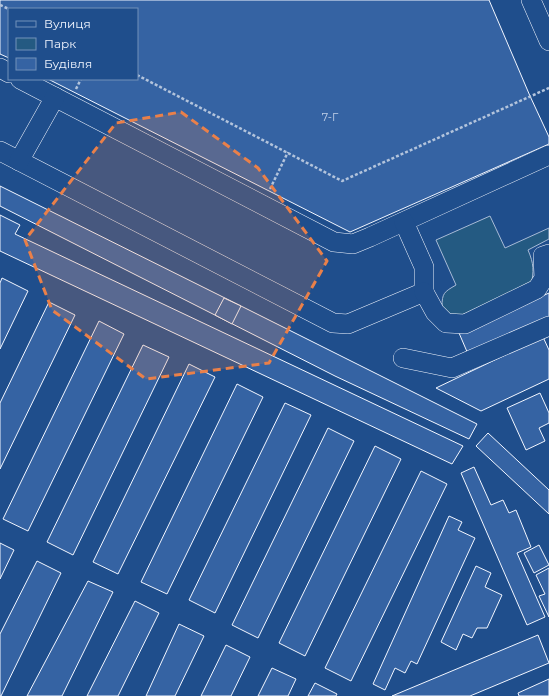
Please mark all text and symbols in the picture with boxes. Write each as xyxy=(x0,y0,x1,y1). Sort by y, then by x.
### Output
legend xyxy=(8,8,138,80)
text: Вулиця xyxy=(44,16,91,31)
text: Парк xyxy=(44,36,76,51)
text: Будівля xyxy=(44,56,92,71)
house number: 7-Г xyxy=(322,110,339,124)

